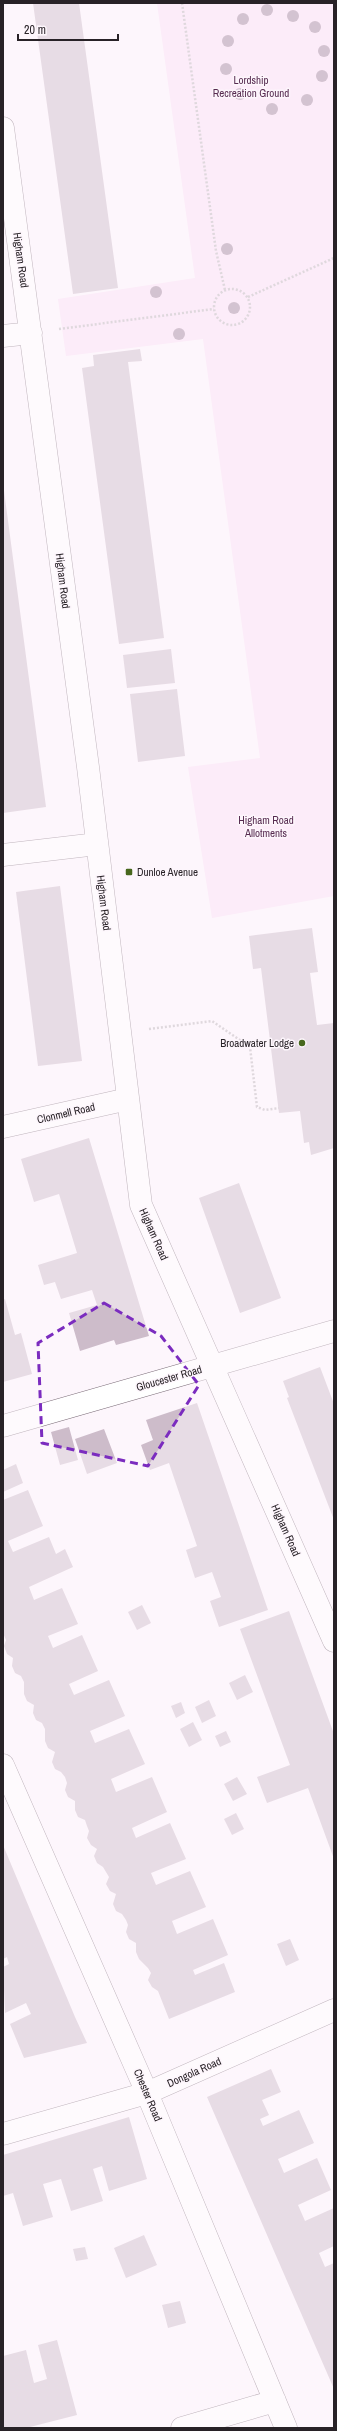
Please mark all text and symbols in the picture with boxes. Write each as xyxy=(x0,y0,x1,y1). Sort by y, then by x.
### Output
scale bar xyxy=(18,16,118,42)
text: 20 m xyxy=(24,22,46,38)
park label: Lordship Recreation Ground xyxy=(213,73,289,100)
street label: Higham Road xyxy=(10,231,32,289)
street label: Higham Road xyxy=(53,553,73,609)
park label: Higham Road Allotments xyxy=(238,813,294,840)
place label: Dunloe Avenue xyxy=(137,865,198,879)
marker: Dunloe Avenue xyxy=(124,867,134,877)
street label: Higham Road xyxy=(94,875,114,931)
place label: Broadwater Lodge xyxy=(220,1036,294,1050)
marker: Broadwater Lodge xyxy=(297,1038,307,1048)
street label: Clonmell Road xyxy=(36,1100,96,1126)
street label: Higham Road xyxy=(136,1206,172,1262)
street label: Gloucester Road xyxy=(135,1362,203,1394)
street label: Higham Road xyxy=(268,1502,304,1558)
street label: Dongola Road xyxy=(165,2054,223,2090)
street label: Chester Road xyxy=(131,2067,165,2123)

